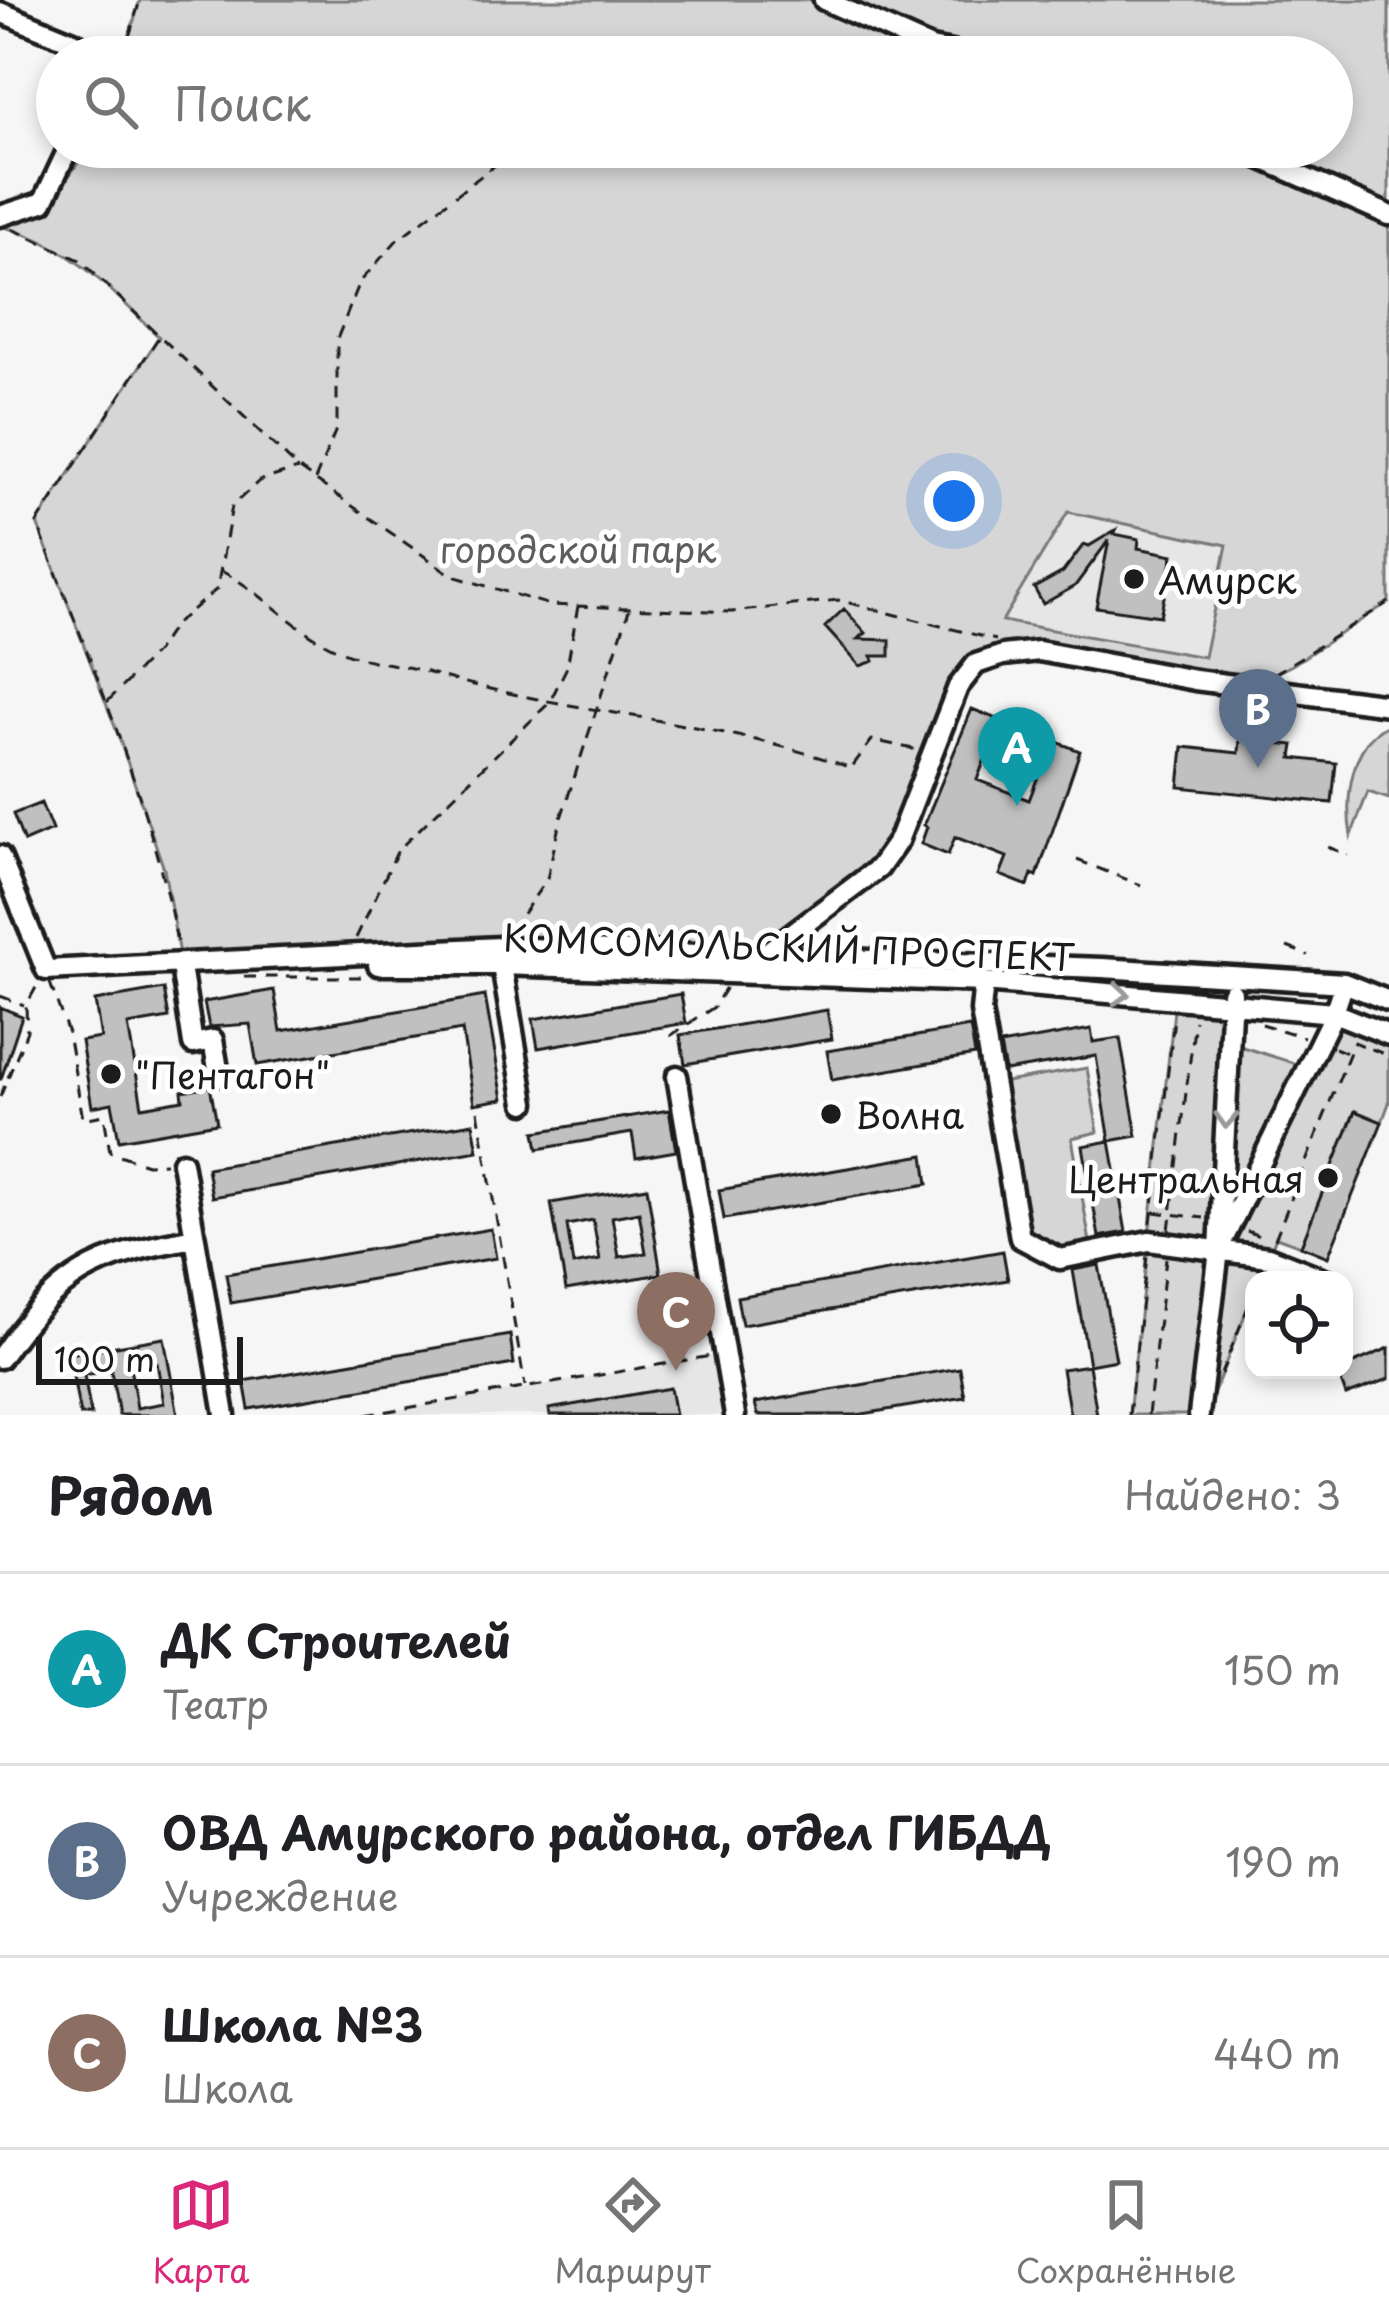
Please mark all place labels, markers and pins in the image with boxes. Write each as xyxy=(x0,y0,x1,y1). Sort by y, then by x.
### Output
place label: Амурск xyxy=(1158,552,1297,606)
marker: Амурск xyxy=(1121,566,1147,592)
pin: B xyxy=(1219,669,1297,768)
pin: A xyxy=(978,707,1056,806)
place label: "Пентагон" xyxy=(135,1047,330,1101)
marker: "Пентагон" xyxy=(98,1061,124,1087)
place label: Волна xyxy=(855,1087,964,1141)
marker: Волна xyxy=(818,1101,844,1127)
place label: Центральная xyxy=(1068,1151,1304,1205)
marker: Центральная xyxy=(1315,1165,1341,1191)
pin: C xyxy=(637,1272,715,1371)

